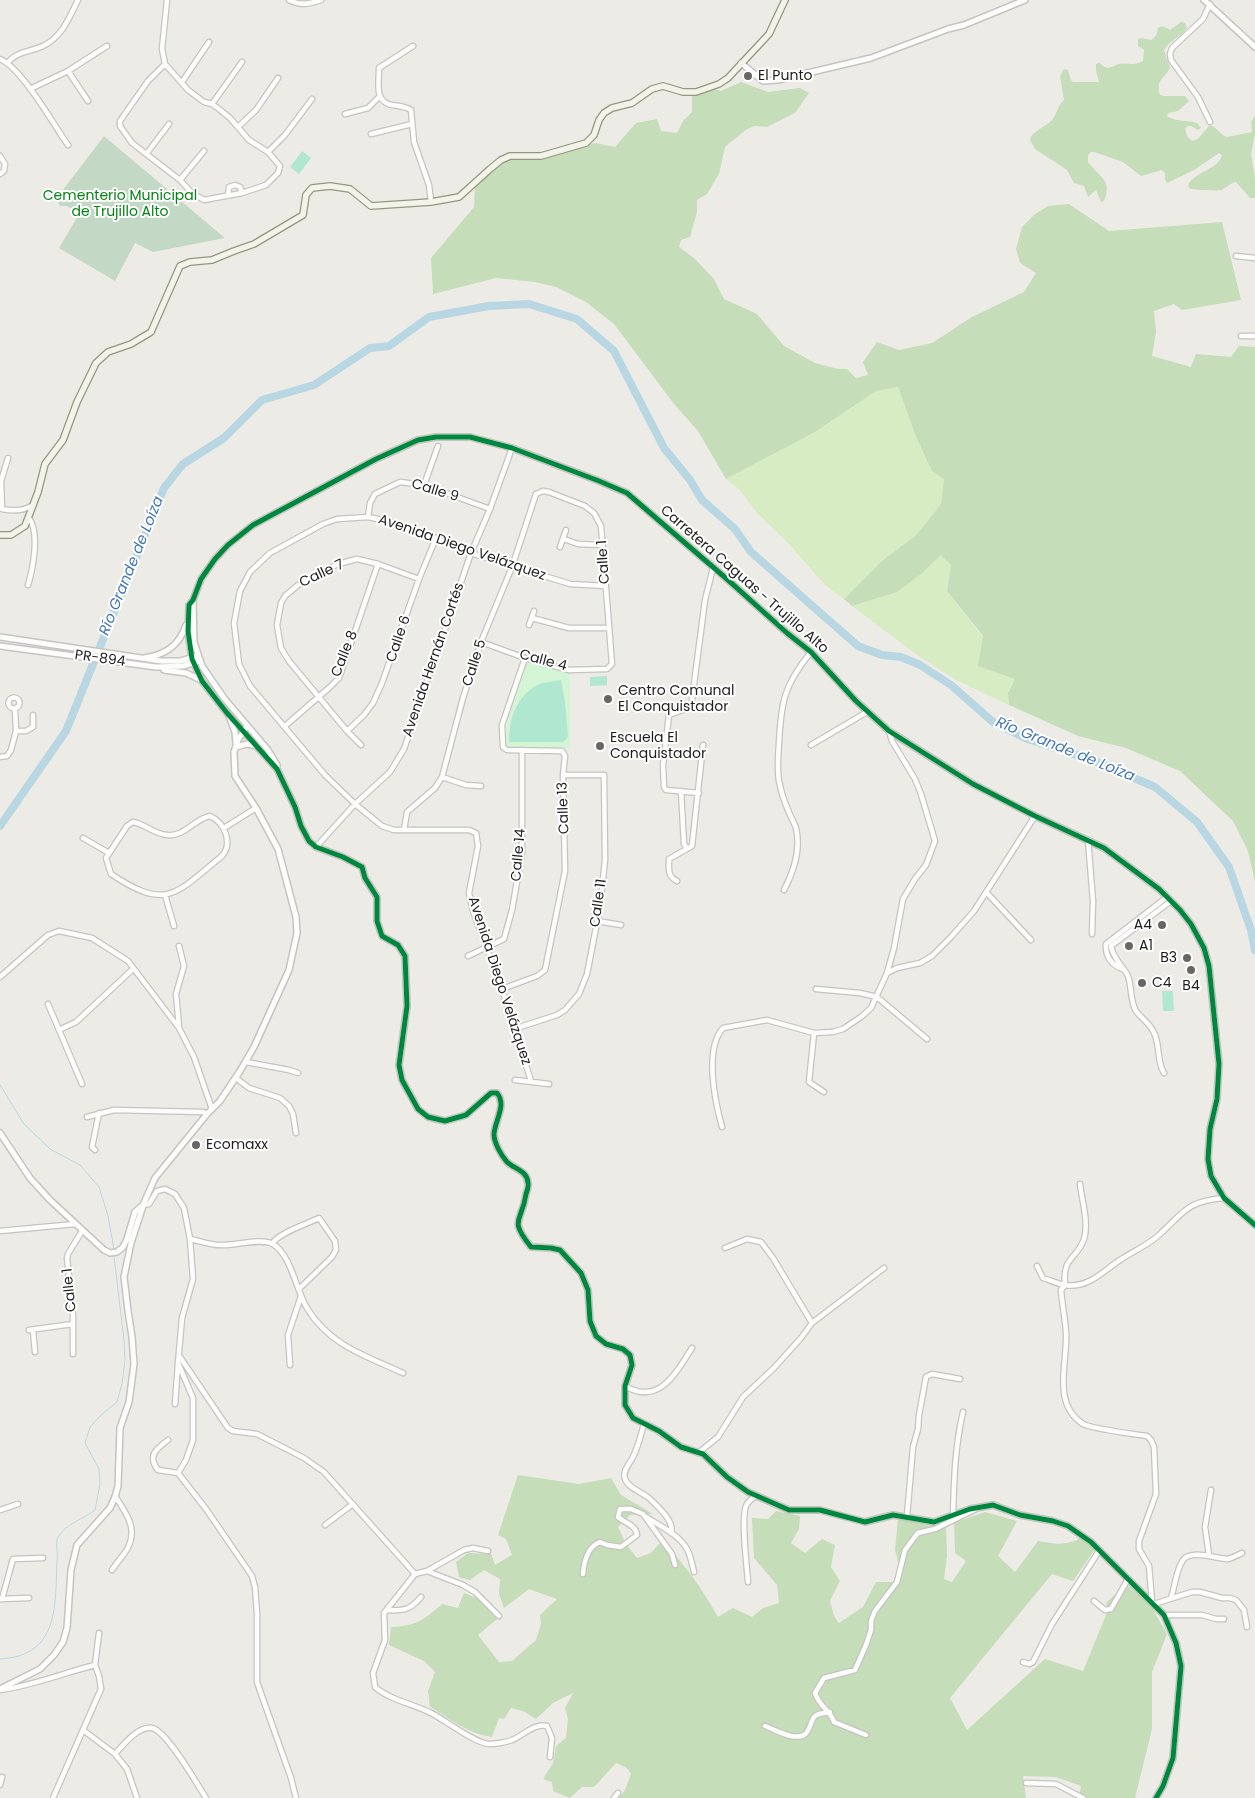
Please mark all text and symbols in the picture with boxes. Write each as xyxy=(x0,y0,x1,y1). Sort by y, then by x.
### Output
place label: El Punto xyxy=(758,68,812,84)
marker: El Punto xyxy=(742,70,754,82)
park label: Cementerio Municipal de Trujillo Alto xyxy=(43,188,197,220)
street label: Calle 9 xyxy=(409,476,461,506)
water label: Río Grande de Loíza xyxy=(96,494,168,638)
street label: Carretera Caguas - Trujillo Alto xyxy=(656,502,832,658)
street label: Avenida Diego Velázquez xyxy=(376,511,548,585)
street label: Calle 1 xyxy=(594,539,614,585)
street label: Calle 7 xyxy=(297,556,347,592)
street label: Avenida Hernán Cortés xyxy=(400,581,468,739)
street label: Calle 6 xyxy=(383,613,415,665)
street label: Calle 8 xyxy=(328,628,362,680)
street label: Calle 5 xyxy=(460,637,490,689)
street label: PR-894 xyxy=(74,647,126,671)
street label: Calle 4 xyxy=(517,647,569,675)
place label: Centro Comunal El Conquistador xyxy=(618,683,734,716)
marker: Centro Comunal El Conquistador xyxy=(602,693,614,705)
water label: Río Grande de Loíza xyxy=(993,714,1137,786)
place label: Escuela El Conquistador xyxy=(610,730,706,762)
marker: Escuela El Conquistador xyxy=(594,740,606,752)
street label: Calle 13 xyxy=(555,782,573,834)
street label: Calle 14 xyxy=(508,828,530,882)
street label: Calle 11 xyxy=(587,878,611,928)
street label: Avenida Diego Velázquez xyxy=(464,895,534,1067)
place label: A4 xyxy=(1134,917,1152,933)
marker: A4 xyxy=(1156,919,1168,931)
place label: A1 xyxy=(1139,938,1153,954)
marker: A1 xyxy=(1123,940,1135,952)
place label: B3 xyxy=(1160,950,1177,966)
marker: B3 xyxy=(1181,952,1193,964)
marker: B4 xyxy=(1185,964,1197,976)
place label: C4 xyxy=(1152,975,1172,991)
marker: C4 xyxy=(1136,977,1148,989)
place label: B4 xyxy=(1182,978,1200,994)
place label: Ecomaxx xyxy=(206,1137,268,1153)
marker: Ecomaxx xyxy=(190,1139,202,1151)
street label: Calle 1 xyxy=(59,1267,81,1313)

